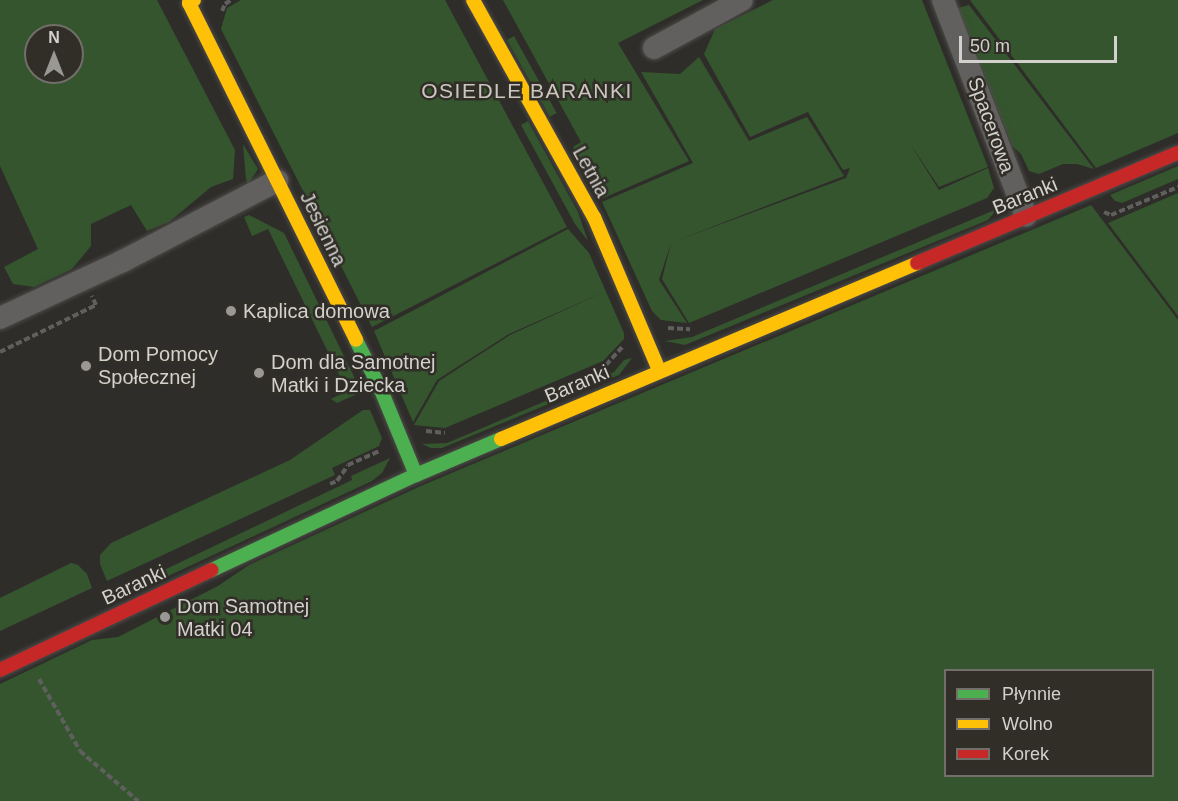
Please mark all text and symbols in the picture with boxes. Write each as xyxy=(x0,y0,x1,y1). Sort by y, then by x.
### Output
north arrow xyxy=(24,24,84,84)
scale bar xyxy=(962,24,1120,62)
text: N xyxy=(48,29,60,46)
text: 50 m xyxy=(970,36,1010,56)
street label: Spacerowa xyxy=(963,74,1019,176)
district label: OSIEDLE BARANKI xyxy=(421,78,633,104)
street label: Letnia xyxy=(567,142,615,202)
street label: Baranki xyxy=(989,172,1061,220)
street label: Jesienna xyxy=(295,188,351,270)
place label: Kaplica domowa xyxy=(243,299,390,323)
marker: Kaplica domowa xyxy=(224,304,238,318)
place label: Dom Pomocy Społecznej xyxy=(98,342,218,389)
place label: Dom dla Samotnej Matki i Dziecka xyxy=(271,350,436,397)
marker: Dom Pomocy Społecznej xyxy=(79,359,93,373)
street label: Baranki xyxy=(541,360,613,408)
marker: Dom dla Samotnej Matki i Dziecka xyxy=(252,366,266,380)
street label: Baranki xyxy=(98,560,170,610)
place label: Dom Samotnej Matki 04 xyxy=(177,594,309,641)
marker: Dom Samotnej Matki 04 xyxy=(158,610,172,624)
legend xyxy=(944,669,1154,777)
text: Płynnie xyxy=(1002,684,1061,704)
text: Wolno xyxy=(1002,714,1053,734)
text: Korek xyxy=(1002,744,1049,764)

